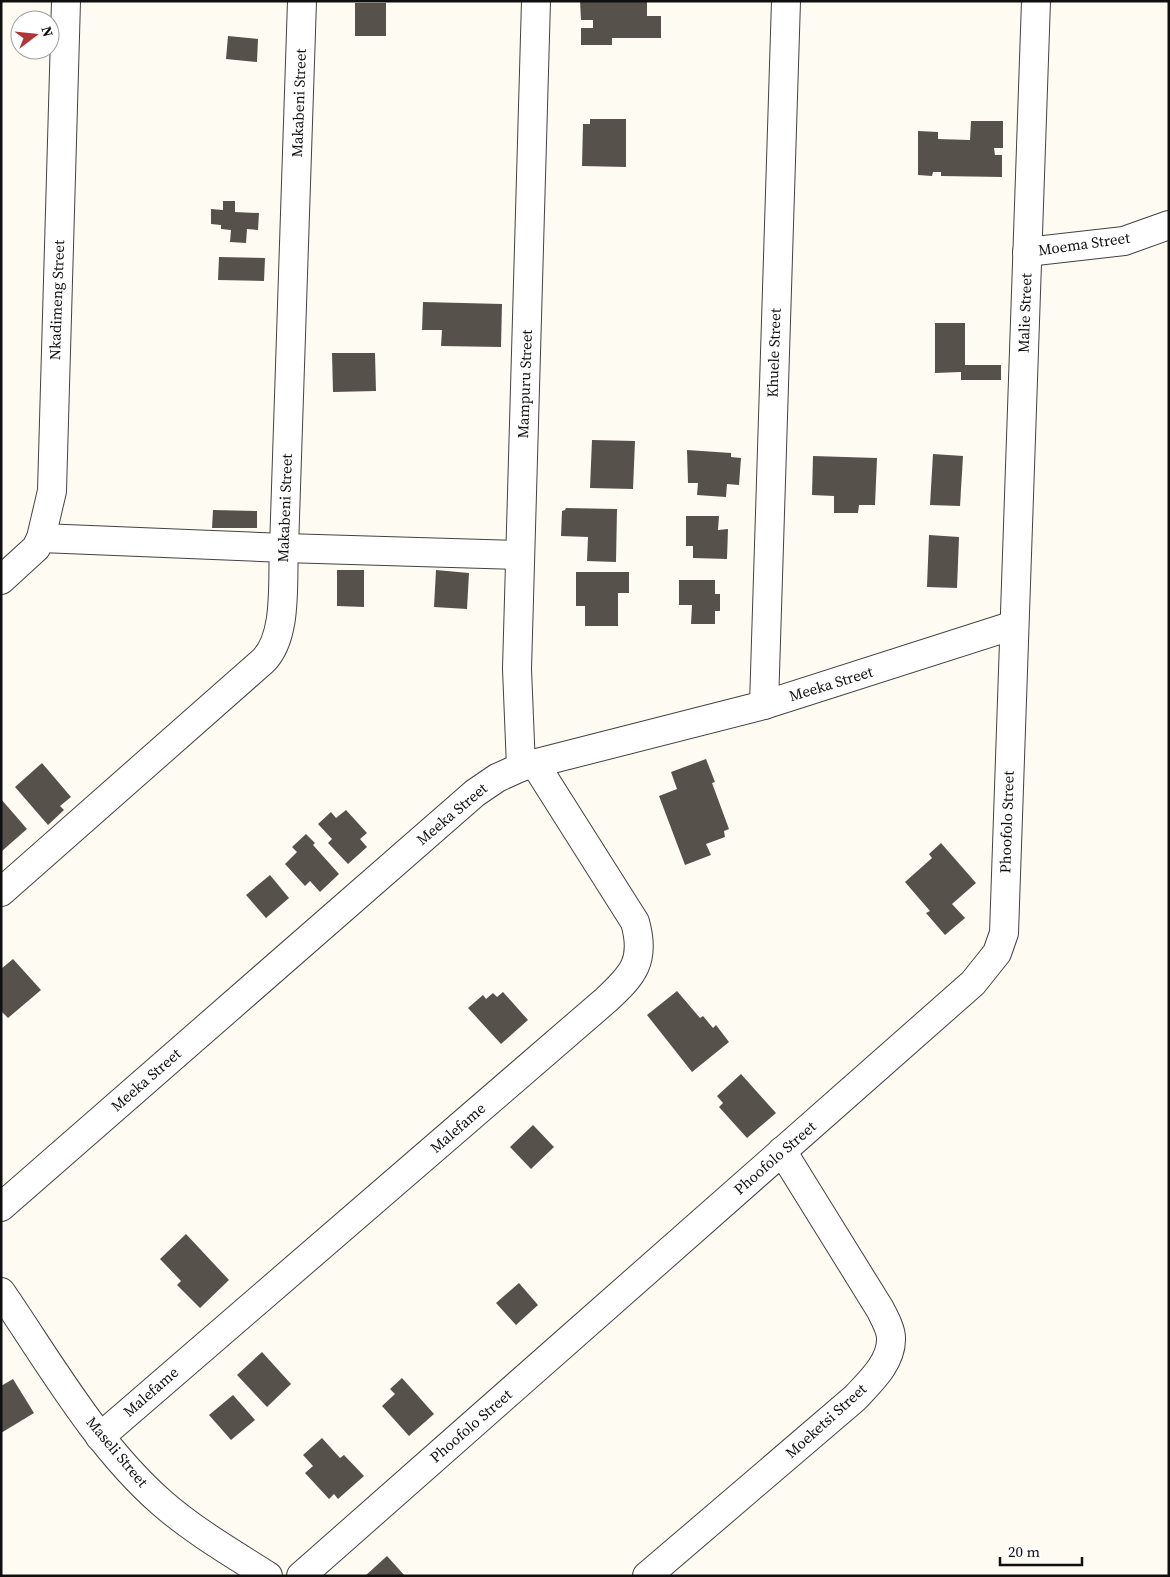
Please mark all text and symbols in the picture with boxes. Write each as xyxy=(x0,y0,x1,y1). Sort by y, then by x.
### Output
north arrow xyxy=(10,10,60,60)
text: N xyxy=(36,24,59,39)
street label: Makabeni Street xyxy=(286,48,311,158)
street label: Moema Street xyxy=(1037,227,1131,260)
street label: Nkadimeng Street xyxy=(44,239,69,360)
street label: Malie Street xyxy=(1013,273,1036,353)
street label: Khuele Street xyxy=(761,308,786,398)
street label: Mampuru Street xyxy=(512,329,537,439)
street label: Makabeni Street xyxy=(272,453,297,563)
street label: Meeka Street xyxy=(786,661,875,706)
street label: Phoofolo Street xyxy=(994,770,1019,874)
street label: Meeka Street xyxy=(412,778,492,849)
street label: Meeka Street xyxy=(106,1043,185,1116)
street label: Malefame xyxy=(426,1098,490,1157)
street label: Phoofolo Street xyxy=(729,1116,820,1199)
street label: Malefame xyxy=(119,1362,183,1421)
street label: Moeketsi Street xyxy=(780,1378,871,1463)
street label: Phoofolo Street xyxy=(425,1384,516,1467)
street label: Maseli Street xyxy=(82,1412,153,1491)
scale bar xyxy=(1000,1534,1082,1566)
text: 20 m xyxy=(1008,1541,1040,1562)

